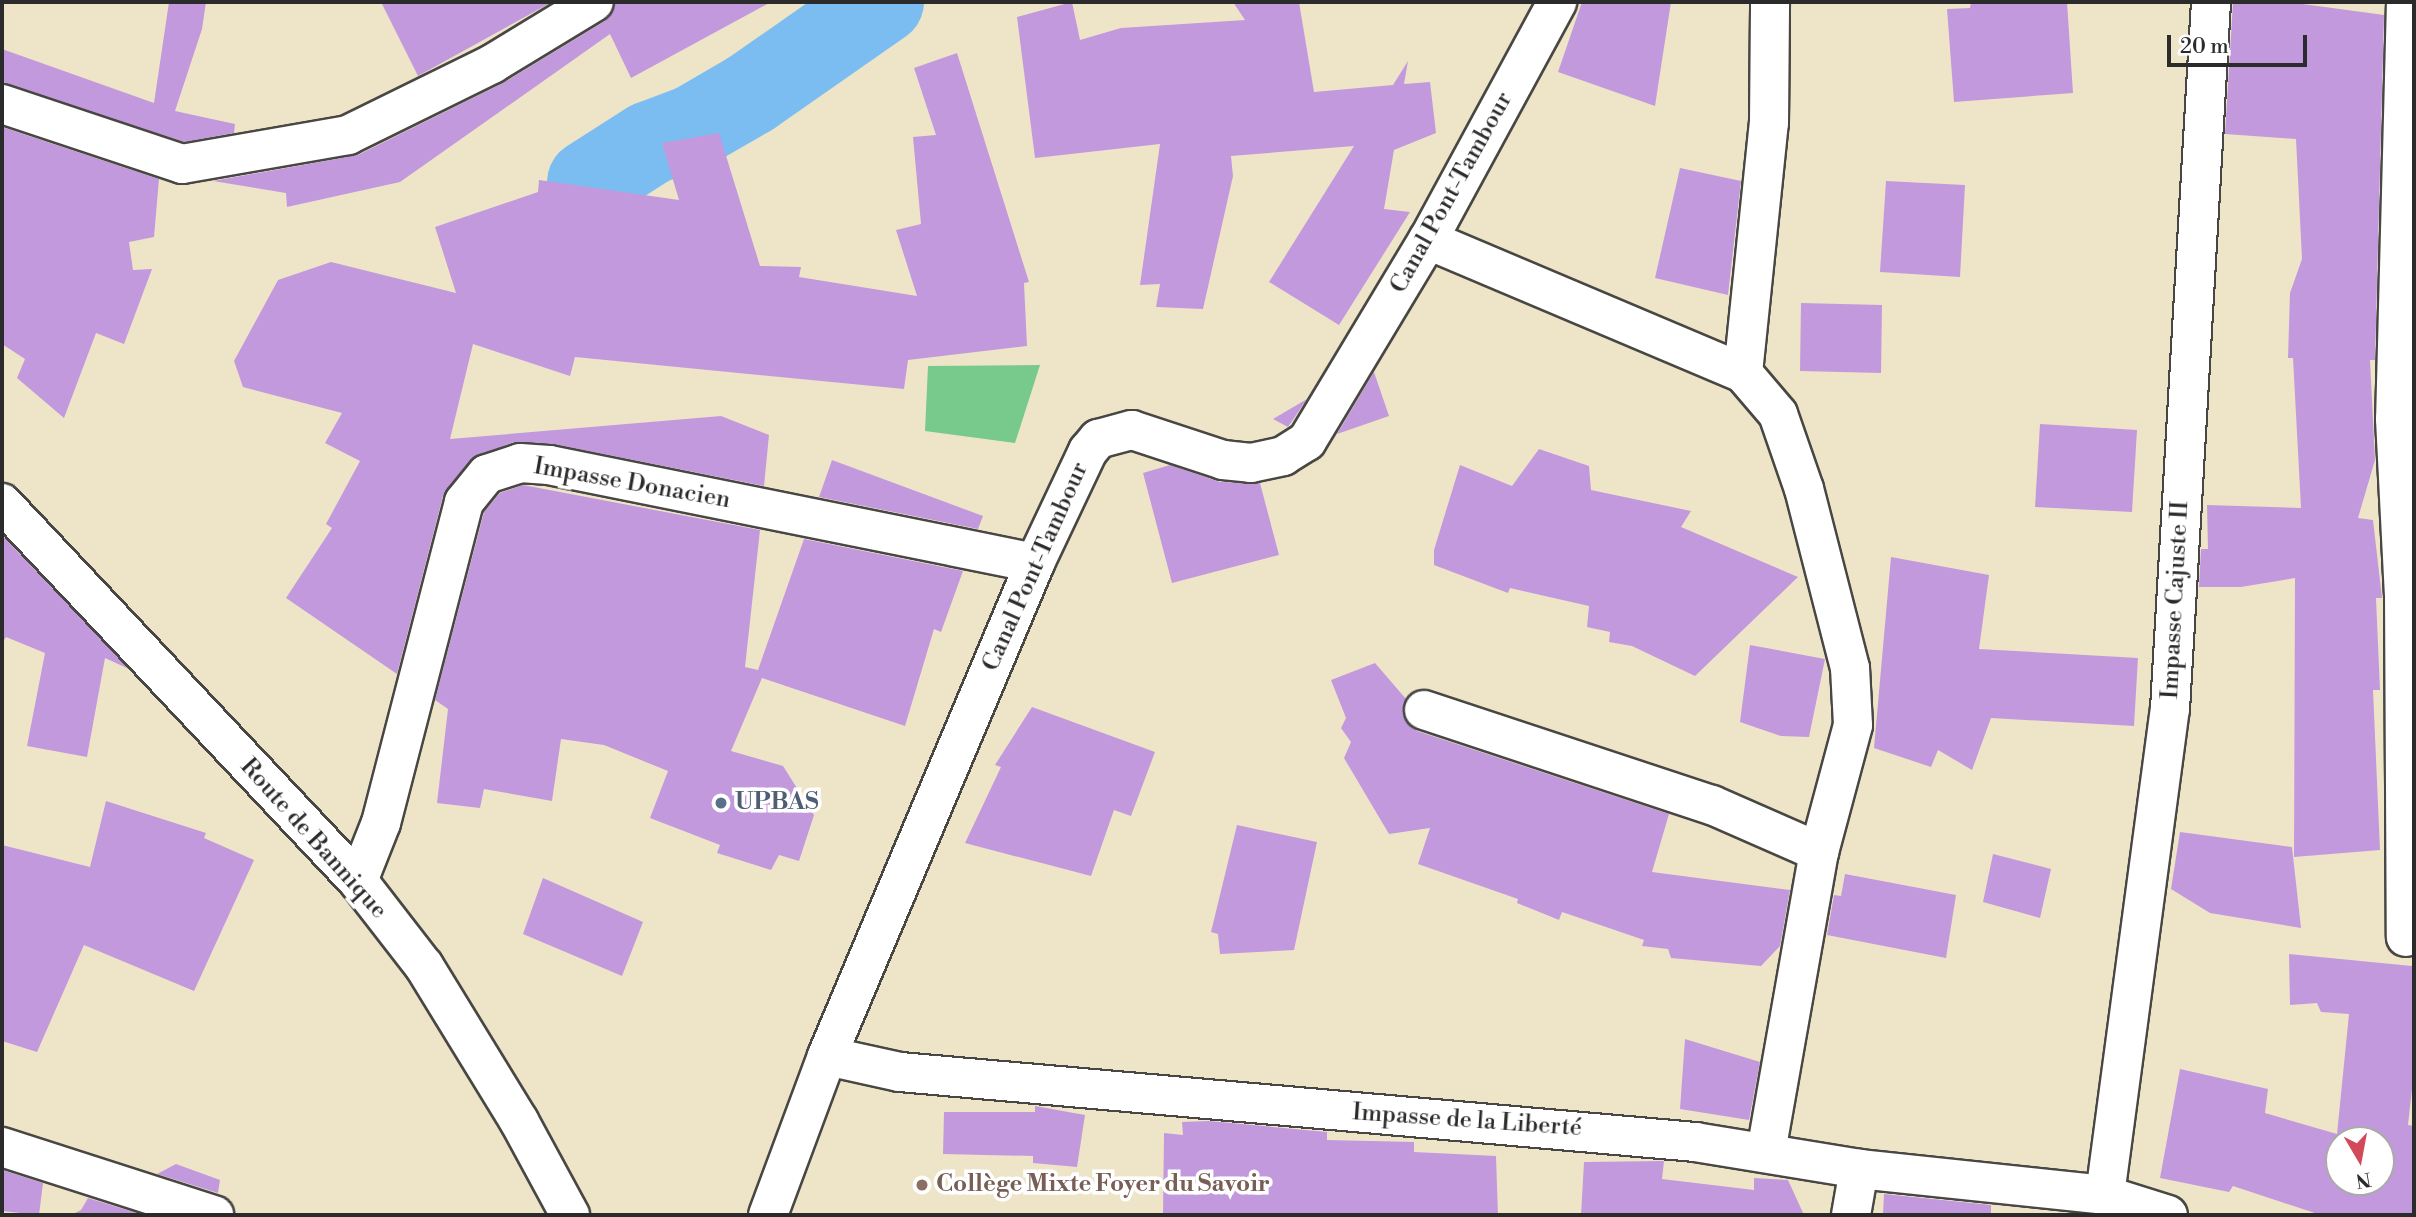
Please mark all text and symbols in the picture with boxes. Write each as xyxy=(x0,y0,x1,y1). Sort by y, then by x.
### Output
scale bar xyxy=(2171,21,2311,65)
text: 20 m xyxy=(2180,34,2229,60)
street label: Canal Pont-Tambour xyxy=(1385,87,1519,299)
street label: Impasse Donacien xyxy=(531,453,733,515)
street label: Canal Pont-Tambour xyxy=(977,458,1095,676)
street label: Impasse Cajuste II xyxy=(2156,500,2196,700)
street label: Route de Bannique xyxy=(233,753,393,925)
place label: UPBAS xyxy=(735,789,819,817)
marker: UPBAS xyxy=(713,795,729,811)
street label: Impasse de la Liberté xyxy=(1351,1099,1583,1143)
north arrow xyxy=(2325,1126,2395,1196)
text: N xyxy=(2354,1167,2373,1193)
place label: Collège Mixte Foyer du Savoir xyxy=(936,1171,1270,1199)
marker: Collège Mixte Foyer du Savoir xyxy=(914,1177,930,1193)

